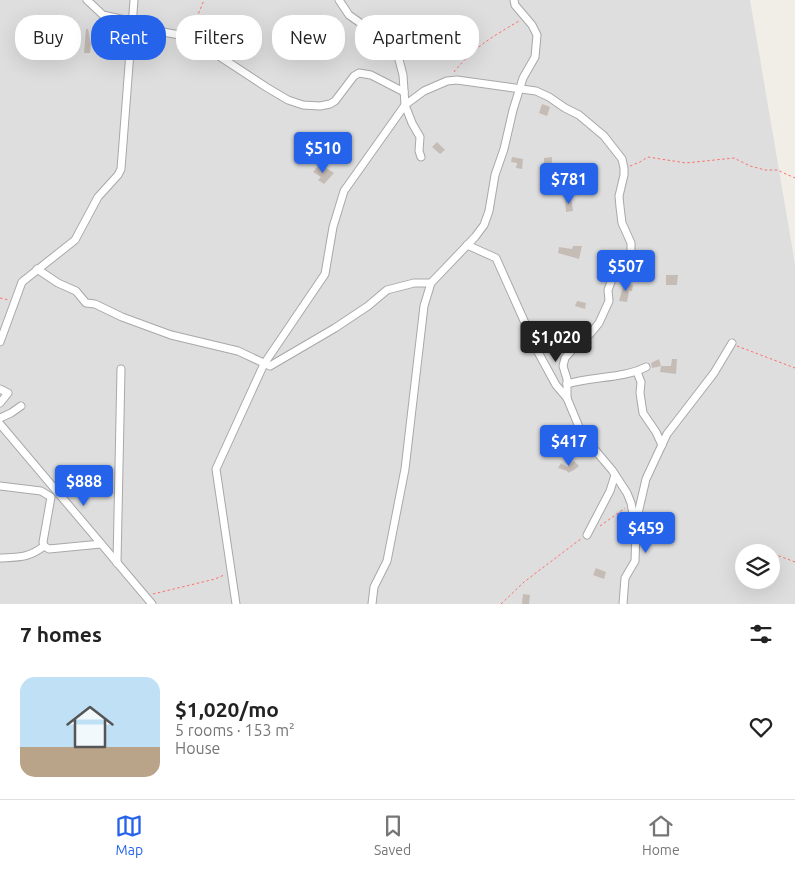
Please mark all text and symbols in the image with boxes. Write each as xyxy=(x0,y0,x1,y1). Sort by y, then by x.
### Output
chip: Buy xyxy=(15,15,81,60)
chip: Rent xyxy=(91,15,166,60)
chip: Filters xyxy=(176,15,262,60)
chip: New xyxy=(272,15,345,60)
chip: Apartment xyxy=(355,15,479,60)
pin: $510 xyxy=(293,132,353,174)
text: $510 xyxy=(305,139,341,157)
pin: $781 xyxy=(539,162,599,205)
text: $781 xyxy=(551,170,587,188)
pin: $507 xyxy=(596,250,656,292)
text: $507 xyxy=(608,257,644,275)
pin: $1,020 xyxy=(515,320,597,363)
text: $1,020 xyxy=(531,328,581,346)
pin: $417 xyxy=(539,424,599,467)
text: $417 xyxy=(551,432,587,450)
pin: $888 xyxy=(54,464,114,507)
text: $888 xyxy=(66,472,102,490)
pin: $459 xyxy=(616,512,676,554)
text: $459 xyxy=(628,519,664,537)
map controls xyxy=(735,544,780,589)
button: layers xyxy=(735,544,780,589)
icon: filters xyxy=(747,620,775,648)
text: 7 homes xyxy=(20,622,102,646)
icon: home xyxy=(60,697,120,757)
text: $1,020/mo xyxy=(175,697,279,721)
icon: heart xyxy=(747,713,775,741)
text: 5 rooms · 153 m² xyxy=(175,721,295,739)
text: House xyxy=(175,739,220,757)
tab: Map xyxy=(115,812,143,858)
tab: Saved xyxy=(374,812,411,858)
tab: Home xyxy=(642,812,680,858)

